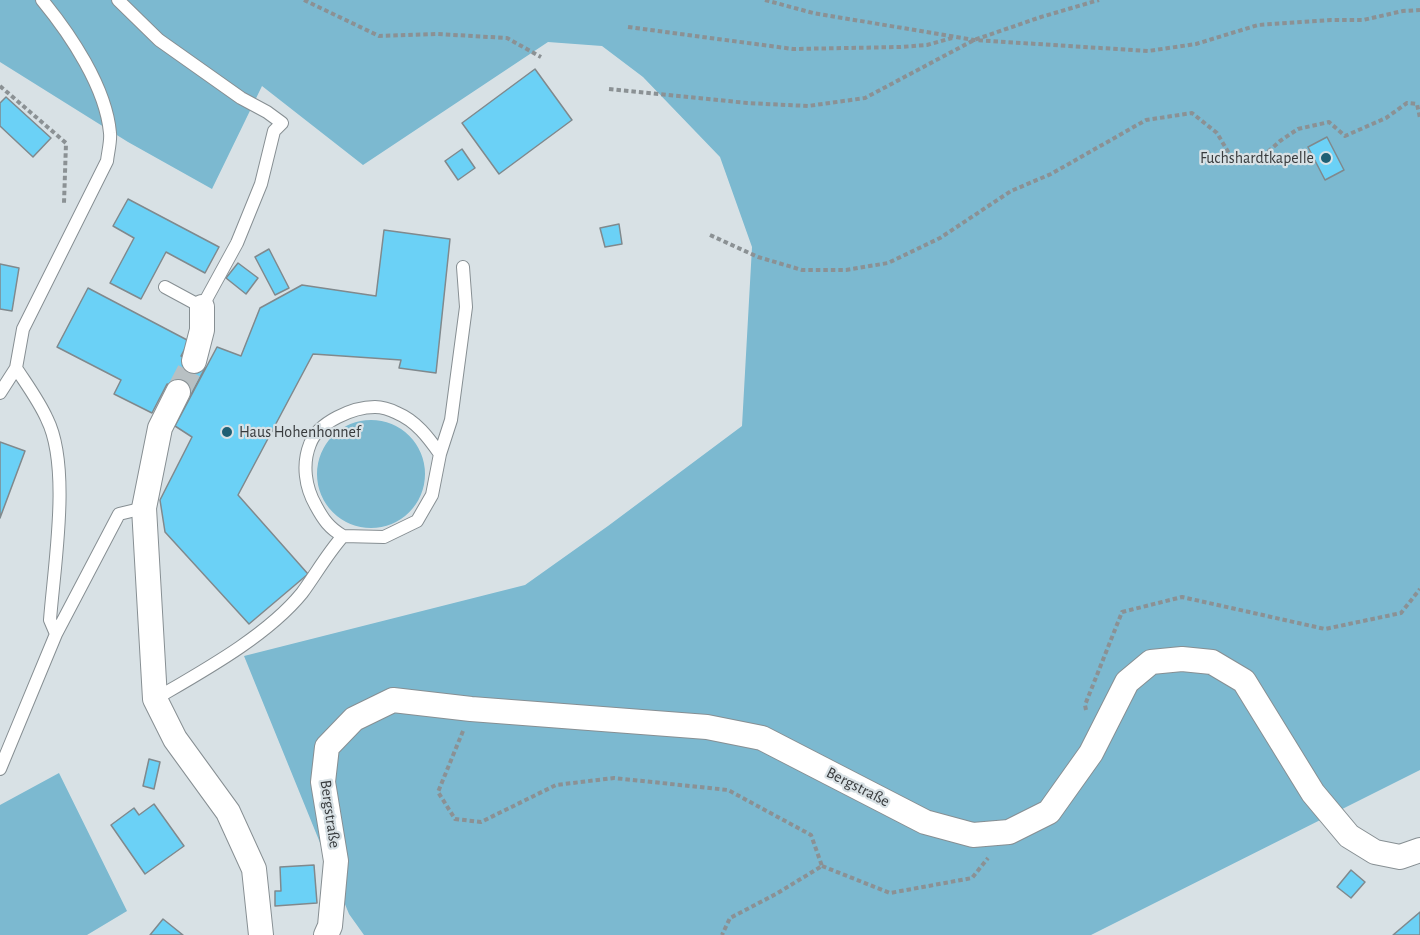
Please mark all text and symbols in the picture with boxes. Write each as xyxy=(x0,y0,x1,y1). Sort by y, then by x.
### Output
place label: Fuchshardtkapelle xyxy=(1200,148,1314,168)
marker: Fuchshardtkapelle xyxy=(1319,151,1333,165)
place label: Haus Hohenhonnef xyxy=(239,422,361,442)
marker: Haus Hohenhonnef xyxy=(220,425,234,439)
street label: Bergstraße xyxy=(823,763,893,811)
street label: Bergstraße xyxy=(316,779,344,849)

